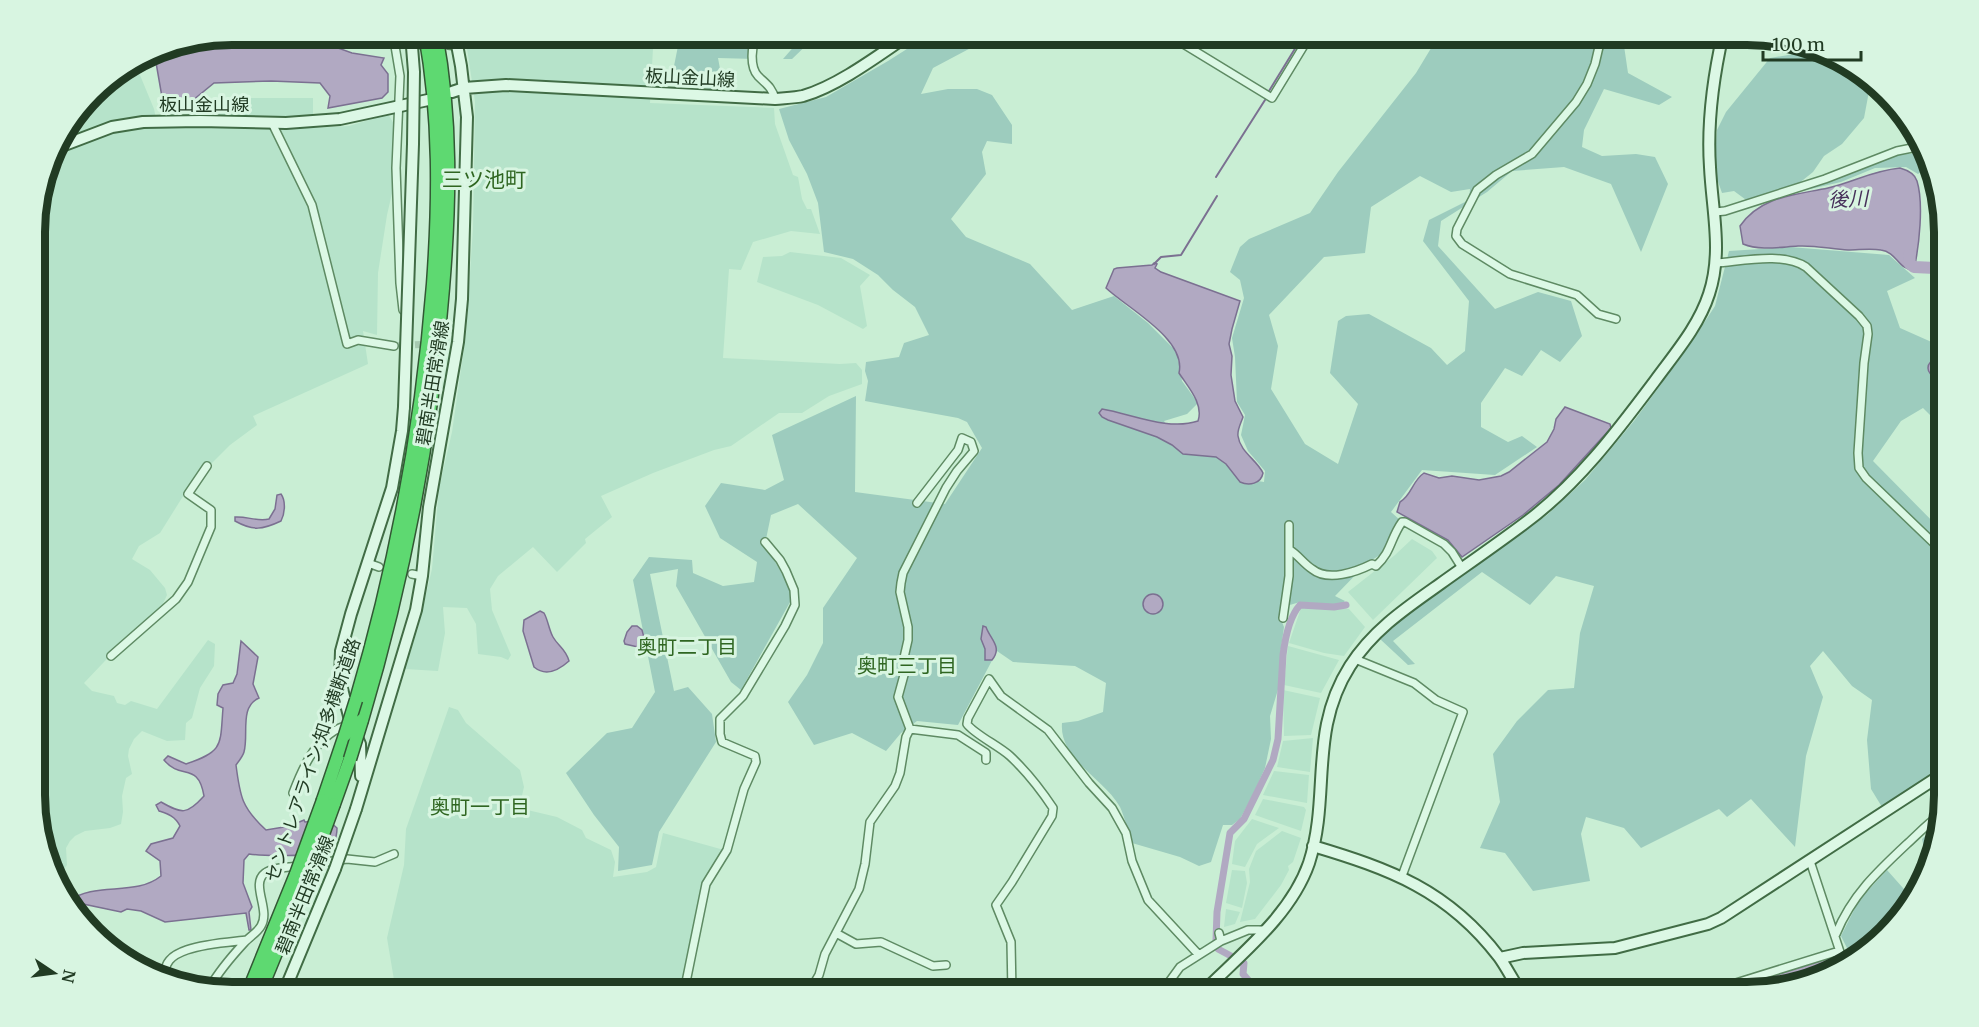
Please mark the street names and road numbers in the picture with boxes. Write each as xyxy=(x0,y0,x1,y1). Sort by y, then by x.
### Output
street label: 板山金山線 xyxy=(644,64,736,91)
street label: 板山金山線 xyxy=(159,93,249,116)
street label: 碧南半田常滑線 xyxy=(411,319,454,447)
street label: セントレアライン;知多横断道路 xyxy=(260,635,365,885)
street label: 碧南半田常滑線 xyxy=(270,832,339,958)

